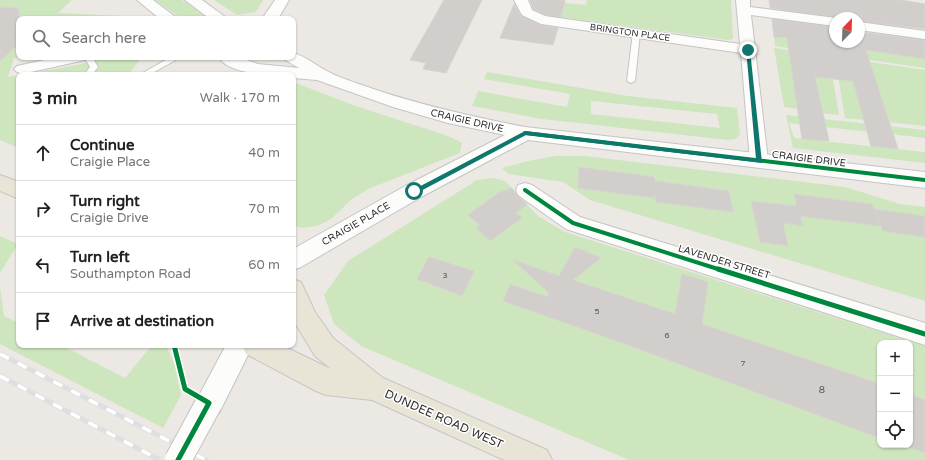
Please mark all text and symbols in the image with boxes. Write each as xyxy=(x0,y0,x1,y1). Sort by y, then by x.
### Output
north arrow xyxy=(829,12,865,48)
search box xyxy=(16,16,296,60)
street label: BRINGTON PLACE xyxy=(589,22,671,44)
icon: search xyxy=(30,27,52,49)
text: Search here xyxy=(62,29,146,47)
route end xyxy=(739,41,757,59)
text: 3 min xyxy=(32,88,77,109)
text: Walk · 170 m xyxy=(200,90,280,106)
street label: CRAIGIE DRIVE xyxy=(429,107,505,135)
text: Continue xyxy=(70,136,134,154)
icon: ahead xyxy=(32,142,54,164)
text: 40 m xyxy=(248,145,280,161)
street label: CRAIGIE DRIVE xyxy=(771,148,847,170)
text: Craigie Place xyxy=(70,154,150,170)
route start xyxy=(405,182,423,200)
text: Turn right xyxy=(70,192,140,210)
icon: right xyxy=(32,198,54,220)
street label: CRAIGIE PLACE xyxy=(320,200,392,248)
text: 70 m xyxy=(248,201,280,217)
text: Craigie Drive xyxy=(70,210,149,226)
street label: LAVENDER STREET xyxy=(677,242,771,282)
text: Turn left xyxy=(70,248,130,266)
icon: left xyxy=(32,254,54,276)
text: 60 m xyxy=(248,257,280,273)
text: Southampton Road xyxy=(70,266,191,282)
house number: 3 xyxy=(442,271,448,280)
house number: 5 xyxy=(594,307,600,316)
icon: arrive xyxy=(32,310,54,332)
text: Arrive at destination xyxy=(70,312,214,330)
house number: 6 xyxy=(664,331,670,340)
map controls xyxy=(877,340,913,448)
button: + xyxy=(877,340,913,376)
house number: 7 xyxy=(740,359,746,368)
button: − xyxy=(877,376,913,412)
house number: 8 xyxy=(819,384,825,396)
street label: DUNDEE ROAD WEST xyxy=(382,386,506,452)
button: locate xyxy=(877,412,913,448)

